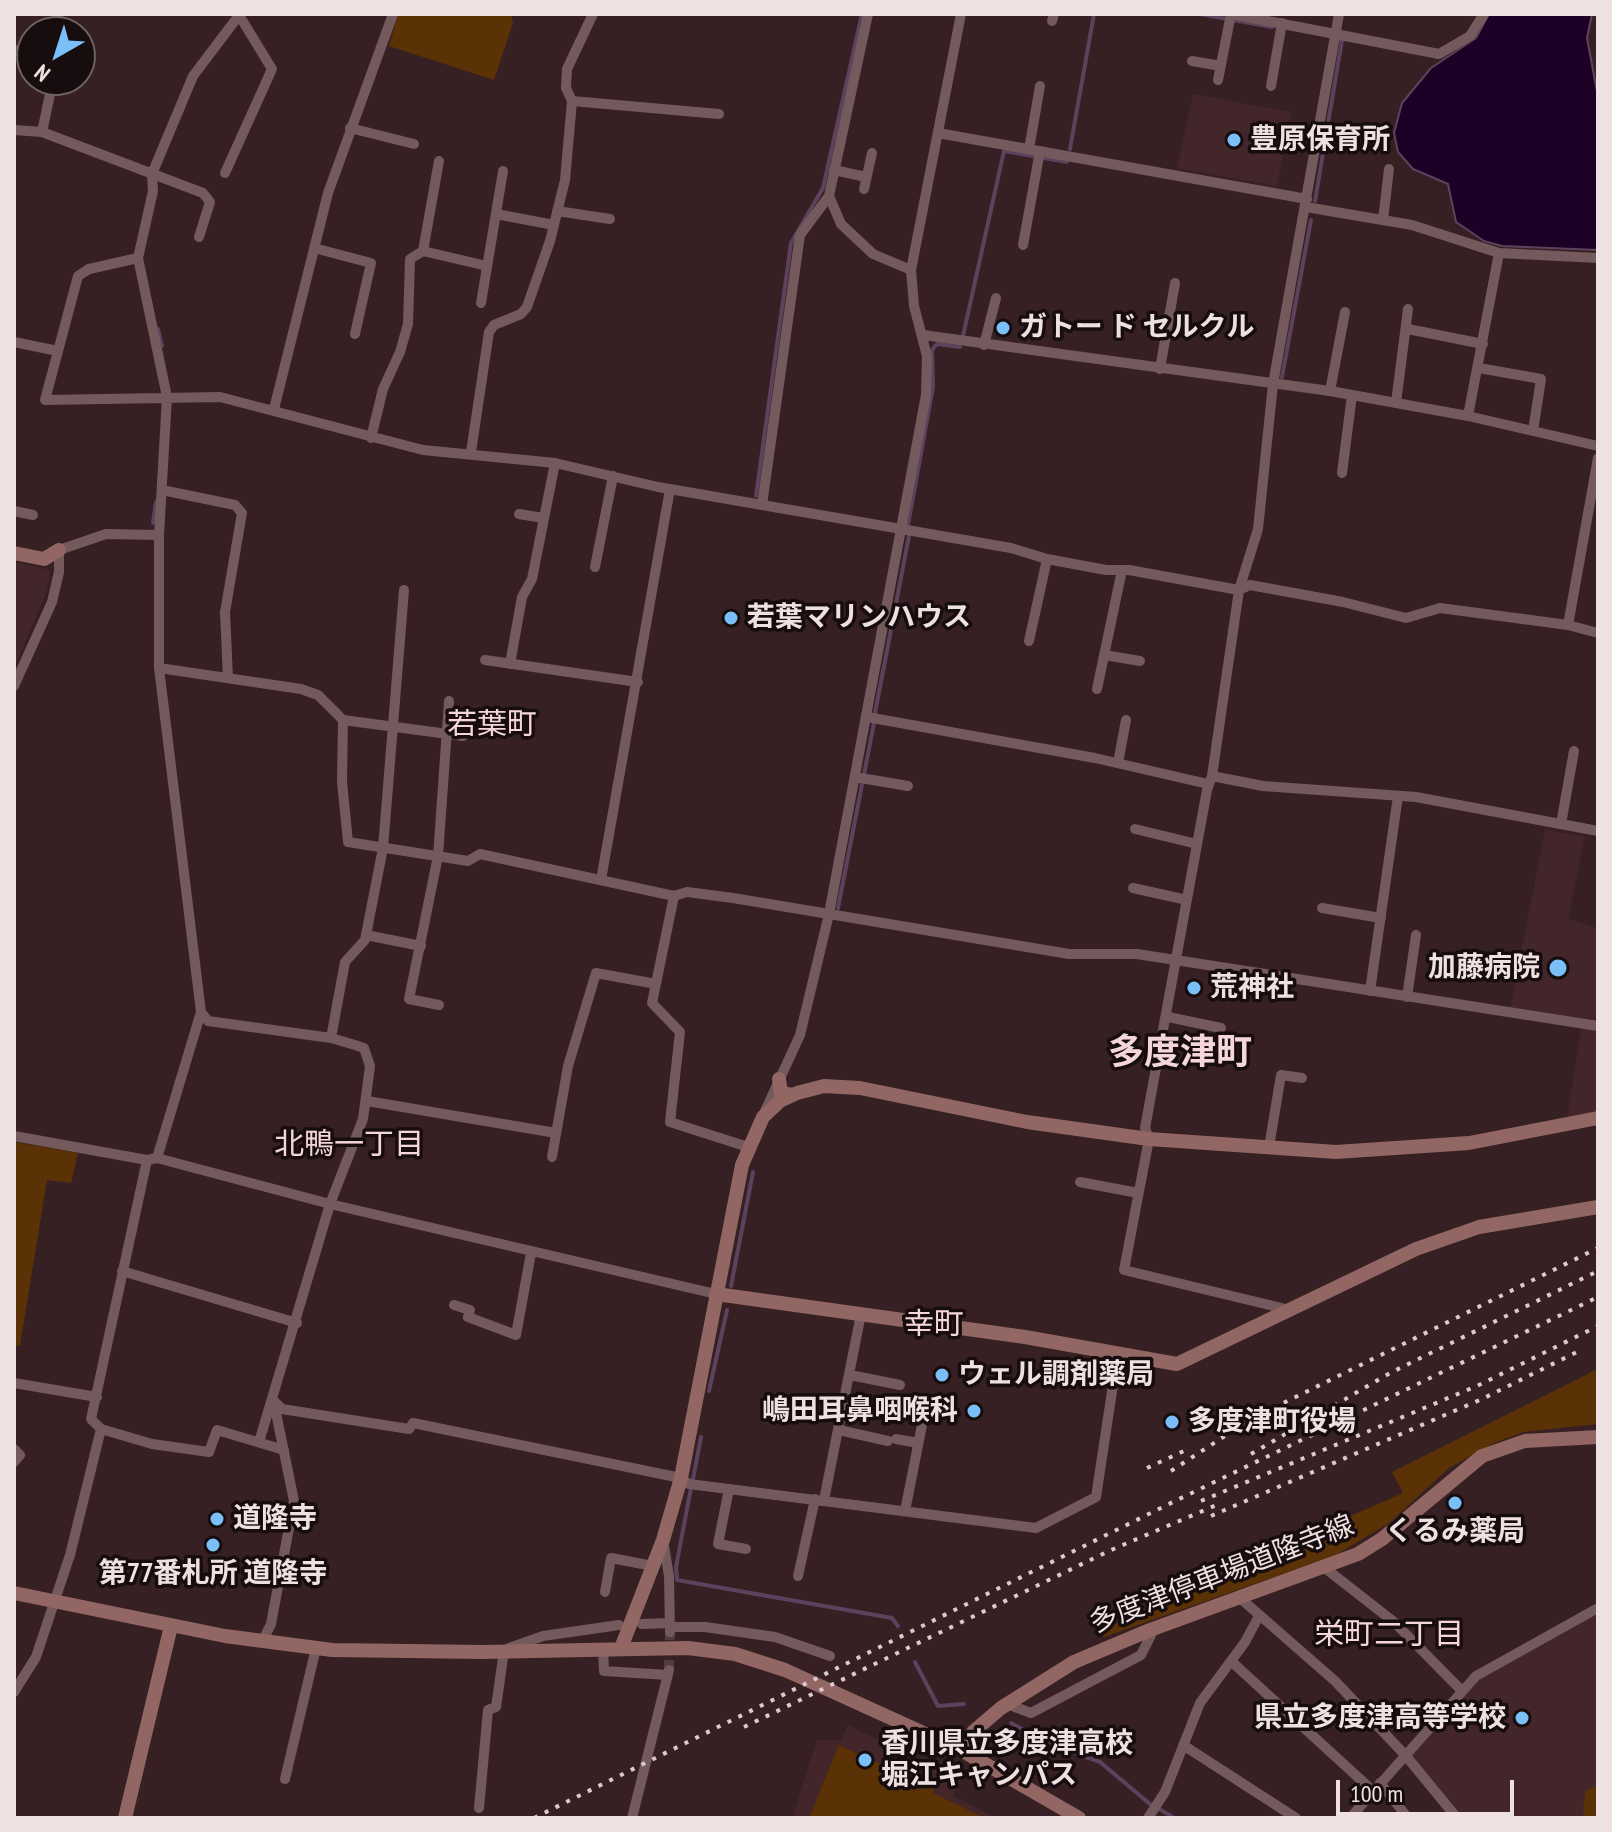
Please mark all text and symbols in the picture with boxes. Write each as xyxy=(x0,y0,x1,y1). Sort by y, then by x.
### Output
north arrow xyxy=(16,16,96,96)
text: N xyxy=(29,58,56,88)
place label: 豊原保育所 xyxy=(1250,123,1390,157)
marker: 豊原保育所 xyxy=(1225,131,1243,149)
place label: ガトー ド セルクル xyxy=(1019,311,1254,345)
marker: ガトー ド セルクル xyxy=(994,319,1012,337)
place label: 若葉マリンハウス xyxy=(747,601,971,635)
marker: 若葉マリンハウス xyxy=(722,609,740,627)
district label: 若葉町 xyxy=(447,707,537,743)
place label: 加藤病院 xyxy=(1428,951,1540,985)
marker: 加藤病院 xyxy=(1547,957,1569,979)
place label: 荒神社 xyxy=(1210,971,1294,1005)
marker: 荒神社 xyxy=(1185,979,1203,997)
district label: 多度津町 xyxy=(1108,1032,1252,1076)
district label: 北鴨一丁目 xyxy=(274,1127,424,1163)
district label: 幸町 xyxy=(904,1307,964,1343)
place label: ウェル調剤薬局 xyxy=(958,1358,1154,1392)
marker: ウェル調剤薬局 xyxy=(933,1366,951,1384)
place label: 嶋田耳鼻咽喉科 xyxy=(762,1394,958,1428)
marker: 嶋田耳鼻咽喉科 xyxy=(965,1402,983,1420)
place label: 多度津町役場 xyxy=(1188,1405,1356,1439)
marker: 多度津町役場 xyxy=(1163,1413,1181,1431)
marker: くるみ薬局 xyxy=(1446,1494,1464,1512)
place label: 道隆寺 xyxy=(233,1502,317,1536)
street label: 多度津停車場道隆寺線 xyxy=(1085,1509,1359,1641)
marker: 道隆寺 xyxy=(208,1510,226,1528)
place label: くるみ薬局 xyxy=(1385,1515,1525,1549)
marker: 第77番札所 道隆寺 xyxy=(204,1536,222,1554)
place label: 第77番札所 道隆寺 xyxy=(99,1557,327,1591)
district label: 栄町二丁目 xyxy=(1314,1617,1464,1653)
place label: 県立多度津高等学校 xyxy=(1254,1701,1506,1735)
marker: 県立多度津高等学校 xyxy=(1513,1709,1531,1727)
place label: 香川県立多度津高校 堀江キャンパス xyxy=(881,1727,1133,1793)
marker: 香川県立多度津高校 堀江キャンパス xyxy=(856,1751,874,1769)
scale bar xyxy=(1340,1764,1518,1814)
text: 100 m xyxy=(1350,1778,1403,1809)

